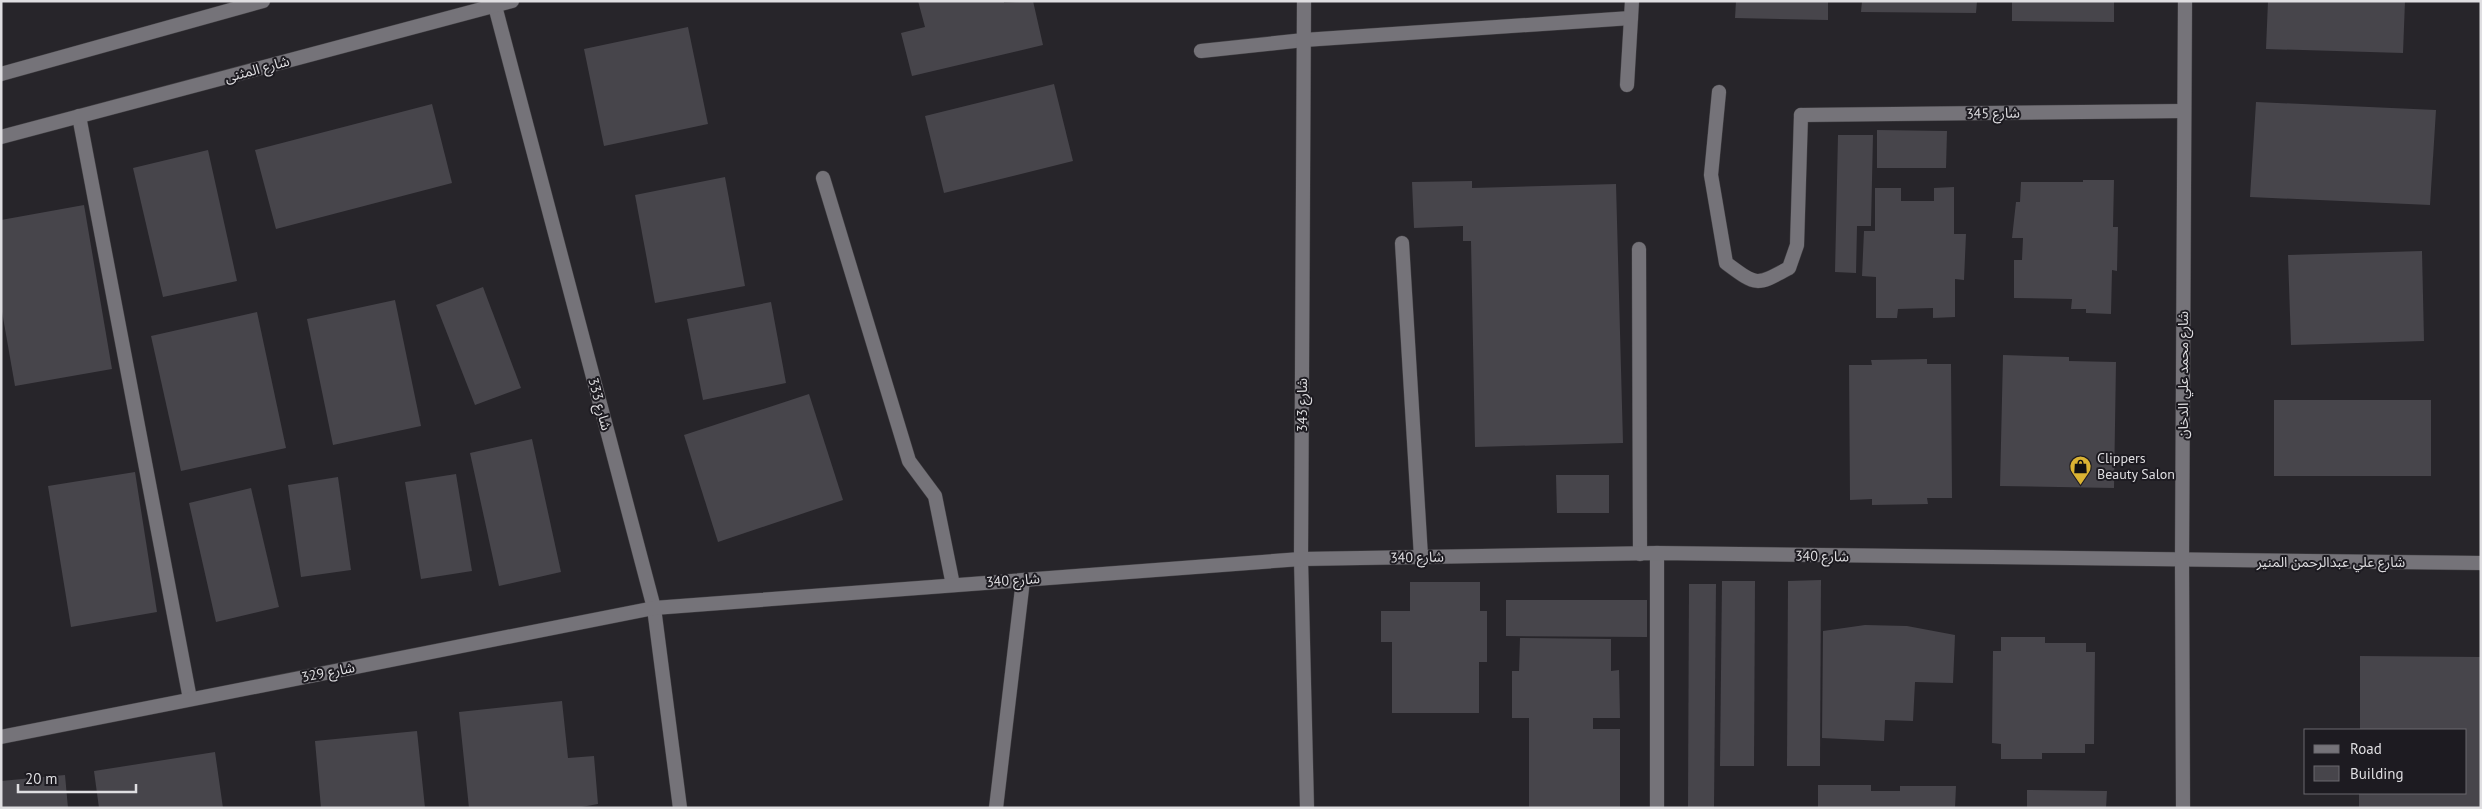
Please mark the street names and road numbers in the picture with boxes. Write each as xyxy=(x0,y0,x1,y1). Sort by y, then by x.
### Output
street label: شارع المثنى xyxy=(223,52,292,88)
street label: شارع 345 xyxy=(1966,104,2020,124)
street label: شارع محمد علي الدخان xyxy=(2174,311,2194,439)
street label: شارع 333 xyxy=(582,376,616,433)
street label: شارع 343 xyxy=(1293,378,1313,432)
street label: شارع 340 xyxy=(1795,547,1849,567)
street label: شارع 340 xyxy=(1390,548,1444,568)
street label: شارع علي عبدالرحمن المنير xyxy=(2256,553,2405,573)
street label: شارع 340 xyxy=(985,569,1041,593)
street label: شارع 329 xyxy=(300,658,357,688)

